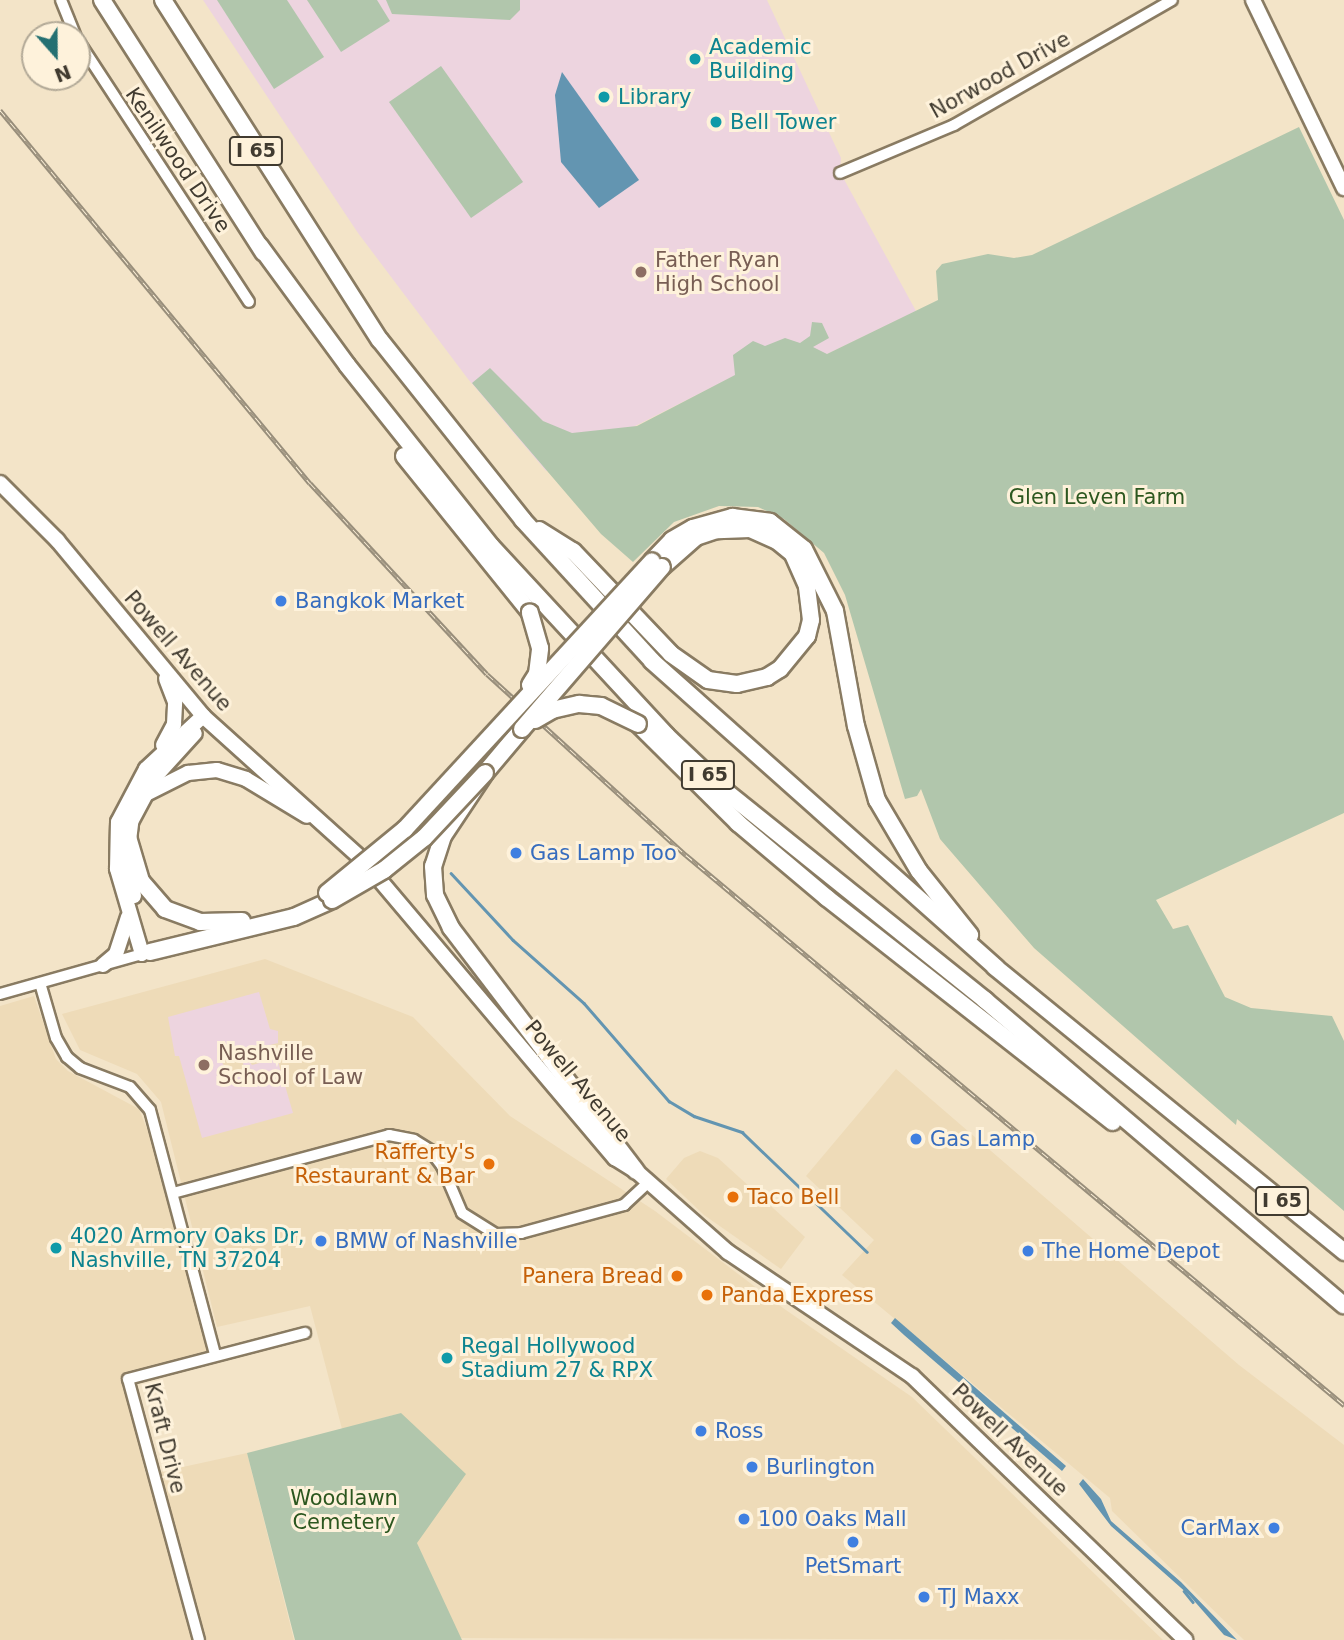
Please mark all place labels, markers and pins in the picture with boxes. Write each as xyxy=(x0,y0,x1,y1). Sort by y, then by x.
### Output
place label: Academic Building xyxy=(709,34,811,84)
marker: Academic Building xyxy=(687,51,703,67)
place label: Library xyxy=(618,84,691,110)
marker: Library xyxy=(596,89,612,105)
place label: Bell Tower xyxy=(730,109,837,135)
marker: Bell Tower xyxy=(708,114,724,130)
place label: Father Ryan High School xyxy=(655,247,780,297)
marker: Father Ryan High School xyxy=(633,264,649,280)
place label: Bangkok Market xyxy=(295,588,464,614)
marker: Bangkok Market xyxy=(273,593,289,609)
place label: Gas Lamp Too xyxy=(530,840,677,866)
marker: Gas Lamp Too xyxy=(508,845,524,861)
place label: Nashville School of Law xyxy=(218,1040,363,1090)
marker: Nashville School of Law xyxy=(196,1057,212,1073)
place label: Gas Lamp xyxy=(930,1126,1035,1152)
marker: Gas Lamp xyxy=(908,1131,924,1147)
place label: Rafferty's Restaurant & Bar xyxy=(294,1139,475,1189)
marker: Rafferty's Restaurant & Bar xyxy=(481,1156,497,1172)
place label: Taco Bell xyxy=(747,1184,839,1210)
marker: Taco Bell xyxy=(725,1189,741,1205)
place label: 4020 Armory Oaks Dr, Nashville, TN 37204 xyxy=(70,1223,304,1273)
place label: BMW of Nashville xyxy=(335,1228,518,1254)
marker: BMW of Nashville xyxy=(313,1233,329,1249)
place label: The Home Depot xyxy=(1042,1238,1220,1264)
marker: 4020 Armory Oaks Dr, Nashville, TN 37204 xyxy=(48,1240,64,1256)
marker: The Home Depot xyxy=(1020,1243,1036,1259)
place label: Panera Bread xyxy=(522,1263,663,1289)
marker: Panera Bread xyxy=(669,1268,685,1284)
place label: Panda Express xyxy=(721,1282,874,1308)
marker: Panda Express xyxy=(699,1287,715,1303)
place label: Regal Hollywood Stadium 27 & RPX xyxy=(461,1333,653,1383)
marker: Regal Hollywood Stadium 27 & RPX xyxy=(439,1350,455,1366)
place label: Ross xyxy=(715,1418,763,1444)
marker: Ross xyxy=(693,1423,709,1439)
place label: Burlington xyxy=(766,1454,875,1480)
marker: Burlington xyxy=(744,1459,760,1475)
place label: 100 Oaks Mall xyxy=(758,1506,907,1532)
marker: 100 Oaks Mall xyxy=(736,1511,752,1527)
place label: CarMax xyxy=(1180,1515,1260,1541)
marker: CarMax xyxy=(1266,1520,1282,1536)
marker: PetSmart xyxy=(845,1534,861,1550)
place label: PetSmart xyxy=(805,1553,901,1579)
place label: TJ Maxx xyxy=(938,1584,1020,1610)
marker: TJ Maxx xyxy=(916,1589,932,1605)

